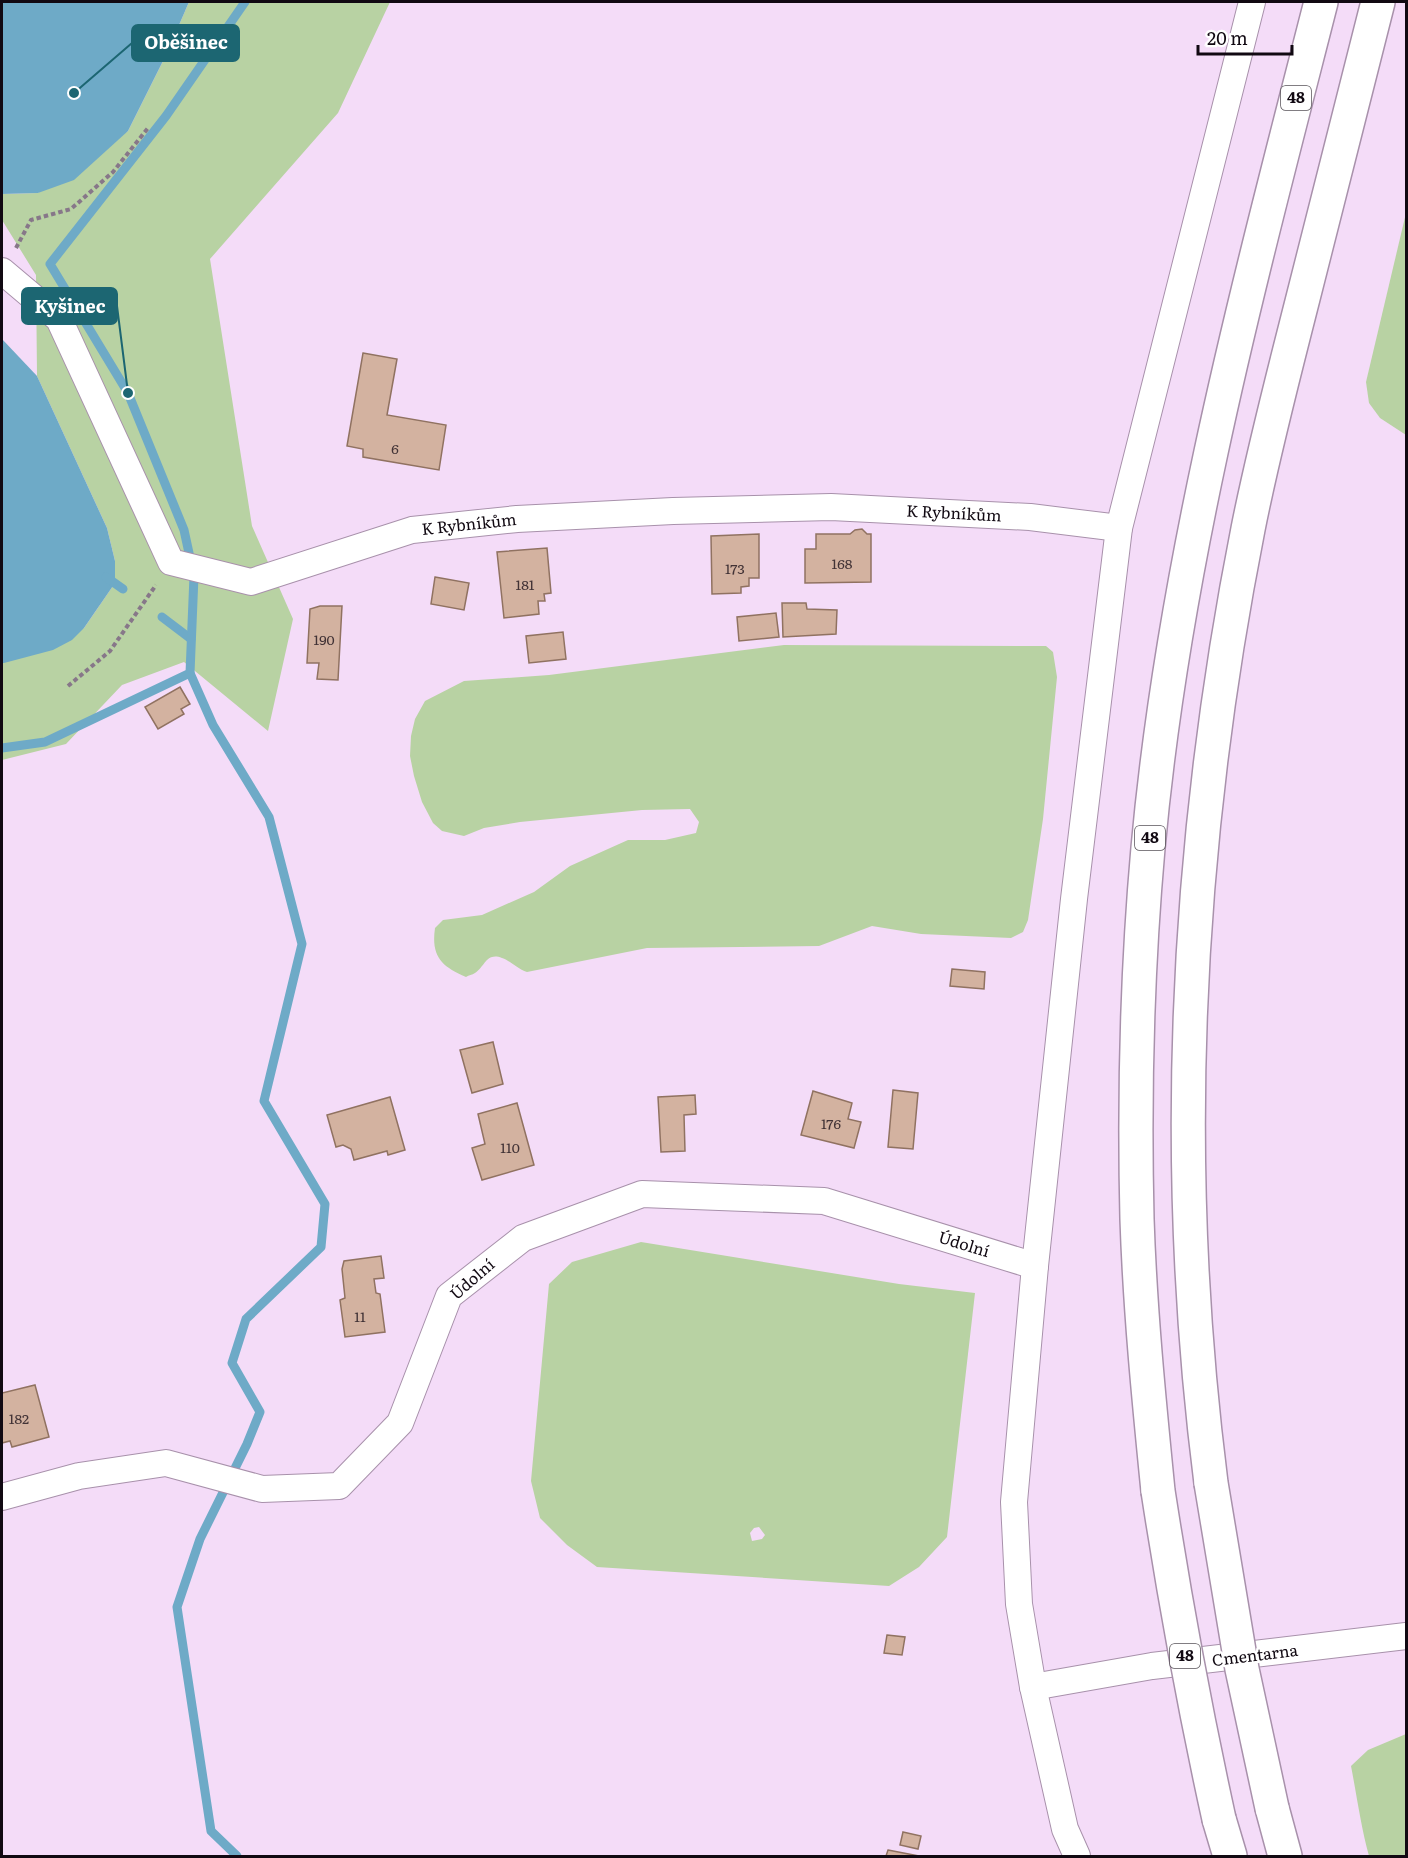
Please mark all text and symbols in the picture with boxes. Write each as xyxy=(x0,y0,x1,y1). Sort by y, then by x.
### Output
scale bar xyxy=(1198,18,1292,56)
text: 20 m xyxy=(1207,24,1248,51)
callout: Oběšinec xyxy=(132,25,239,61)
text: Oběšinec xyxy=(144,28,228,55)
road number: 48 xyxy=(1281,86,1311,110)
callout: Kyšinec xyxy=(22,288,117,324)
text: Kyšinec xyxy=(34,292,106,319)
house number: 6 xyxy=(391,438,399,458)
street label: K Rybníkům xyxy=(906,498,1003,527)
street label: K Rybníkům xyxy=(420,506,518,540)
house number: 168 xyxy=(832,553,853,573)
house number: 173 xyxy=(725,558,745,578)
house number: 181 xyxy=(515,574,535,594)
house number: 190 xyxy=(313,629,335,649)
road number: 48 xyxy=(1135,826,1165,850)
house number: 176 xyxy=(821,1113,841,1133)
house number: 110 xyxy=(500,1137,520,1157)
street label: Údolní xyxy=(936,1224,993,1262)
street label: Údolní xyxy=(444,1252,499,1304)
house number: 11 xyxy=(354,1306,366,1326)
house number: 182 xyxy=(9,1408,29,1428)
street label: Cmentarna xyxy=(1211,1637,1300,1671)
road number: 48 xyxy=(1170,1644,1200,1668)

